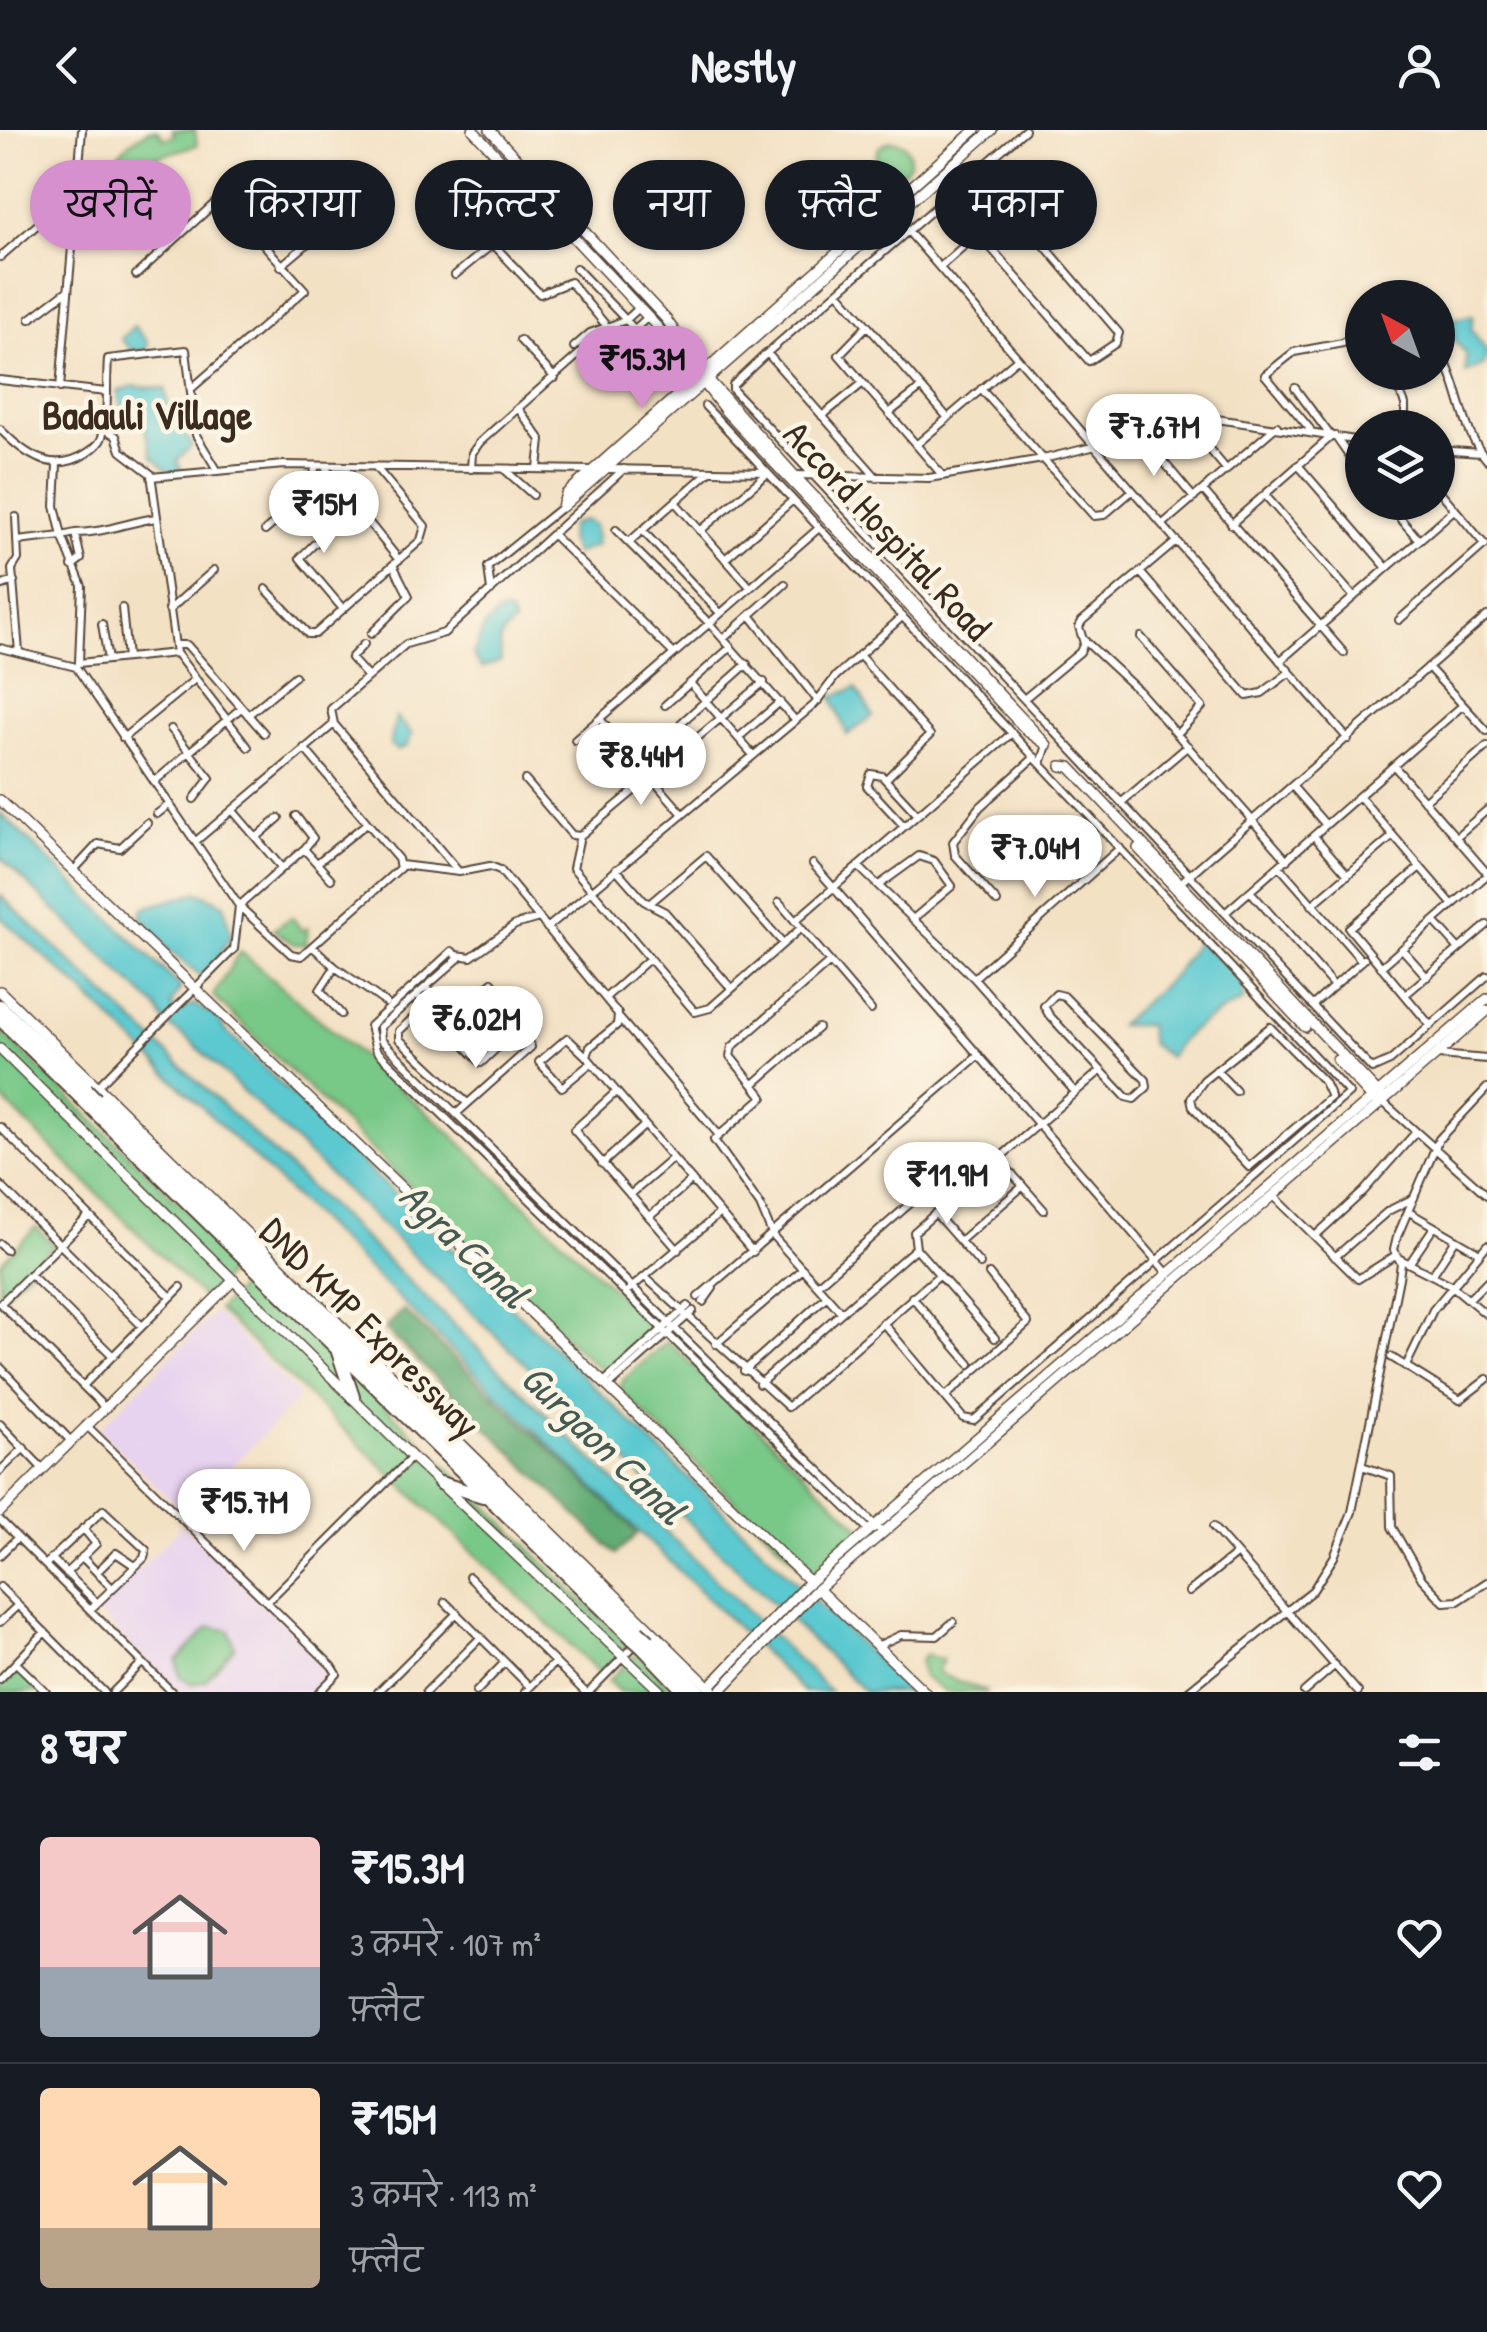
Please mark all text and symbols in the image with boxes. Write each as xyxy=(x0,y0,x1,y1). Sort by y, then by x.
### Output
text: Nestly xyxy=(691,35,796,96)
icon: back xyxy=(40,38,95,93)
icon: person xyxy=(1392,38,1447,93)
chip: खरीदें xyxy=(30,160,191,250)
chip: किराया xyxy=(211,160,395,250)
chip: फ़िल्टर xyxy=(415,160,593,250)
chip: नया xyxy=(613,160,745,250)
chip: फ़्लैट xyxy=(765,160,915,250)
chip: मकान xyxy=(935,160,1097,250)
north arrow xyxy=(1345,280,1455,390)
map controls xyxy=(1345,280,1455,520)
pin: ₹15.3M xyxy=(561,326,723,411)
text: ₹15.3M xyxy=(598,337,686,380)
district label: Badauli Village xyxy=(42,387,252,443)
pin: ₹7.67M xyxy=(1073,394,1235,479)
text: ₹7.67M xyxy=(1108,405,1200,448)
street label: Accord Hospital Road xyxy=(772,409,1004,651)
button: layers xyxy=(1345,410,1455,520)
pin: ₹15M xyxy=(265,471,383,556)
text: ₹15M xyxy=(291,482,357,525)
pin: ₹8.44M xyxy=(560,723,722,808)
text: ₹8.44M xyxy=(598,734,684,777)
pin: ₹7.04M xyxy=(954,815,1116,900)
text: ₹7.04M xyxy=(990,826,1080,869)
pin: ₹6.02M xyxy=(395,986,557,1071)
text: ₹6.02M xyxy=(431,997,521,1040)
pin: ₹11.9M xyxy=(866,1142,1028,1227)
text: ₹11.9M xyxy=(906,1153,988,1196)
water label: Agra Canal xyxy=(388,1169,543,1321)
street label: DND KMP Expressway xyxy=(249,1205,493,1449)
water label: Gurgaon Canal xyxy=(509,1351,700,1538)
pin: ₹15.7M xyxy=(163,1469,325,1554)
text: ₹15.7M xyxy=(200,1480,288,1523)
text: 8 घर xyxy=(40,1719,124,1776)
icon: filters xyxy=(1392,1725,1447,1780)
text: ₹15.3M xyxy=(350,1839,465,1896)
icon: home xyxy=(120,1877,240,1997)
icon: heart xyxy=(1392,1910,1447,1965)
text: 3 कमरे · 107 m² xyxy=(350,1923,541,1966)
text: फ़्लैट xyxy=(350,1988,423,2031)
text: ₹15M xyxy=(350,2090,437,2147)
icon: home xyxy=(120,2128,240,2248)
icon: heart xyxy=(1392,2161,1447,2216)
text: 3 कमरे · 113 m² xyxy=(350,2174,537,2217)
text: फ़्लैट xyxy=(350,2239,423,2282)

